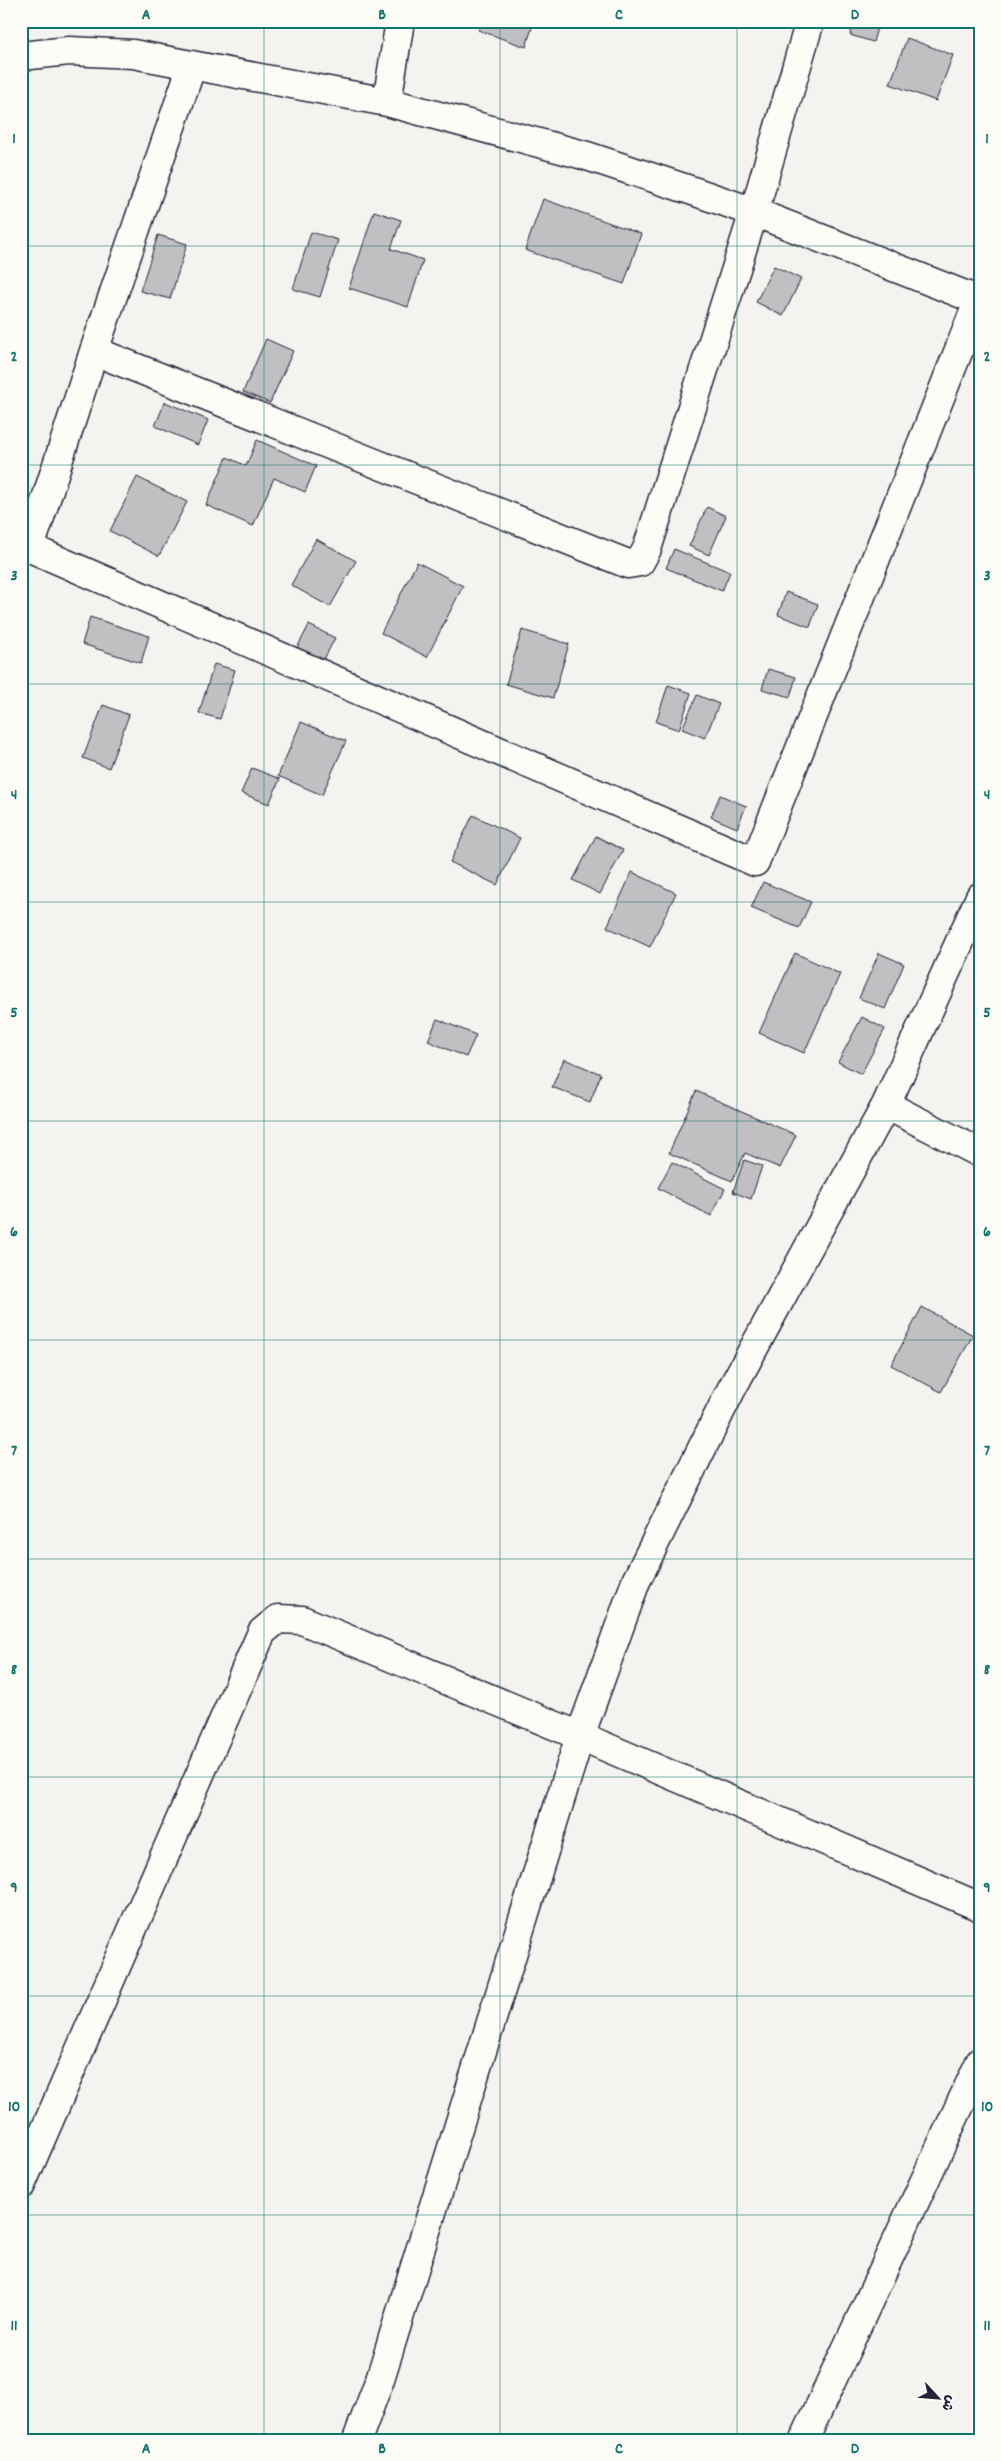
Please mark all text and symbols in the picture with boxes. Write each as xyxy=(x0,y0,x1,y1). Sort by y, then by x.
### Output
text: A xyxy=(142,4,151,27)
text: B xyxy=(378,4,386,27)
text: C xyxy=(615,4,623,27)
text: D xyxy=(851,4,860,27)
text: 1 xyxy=(12,128,16,151)
text: 1 xyxy=(985,128,989,151)
text: 2 xyxy=(11,346,18,369)
text: 2 xyxy=(984,346,991,369)
text: 3 xyxy=(10,565,18,588)
text: 3 xyxy=(983,565,991,588)
text: 4 xyxy=(11,784,17,807)
text: 4 xyxy=(984,784,990,807)
text: 5 xyxy=(10,1002,18,1025)
text: 5 xyxy=(983,1002,991,1025)
text: 6 xyxy=(10,1221,18,1244)
text: 6 xyxy=(983,1221,991,1244)
text: 7 xyxy=(11,1440,17,1463)
text: 7 xyxy=(984,1440,990,1463)
text: 8 xyxy=(11,1659,18,1682)
text: 8 xyxy=(984,1659,991,1682)
text: 9 xyxy=(10,1877,18,1900)
text: 9 xyxy=(983,1877,991,1900)
text: 10 xyxy=(8,2096,20,2119)
text: 10 xyxy=(981,2096,993,2119)
text: 11 xyxy=(10,2315,18,2338)
text: 11 xyxy=(983,2315,991,2338)
north arrow xyxy=(914,2374,964,2424)
text: ش xyxy=(936,2392,960,2414)
text: A xyxy=(142,2438,151,2461)
text: B xyxy=(378,2438,386,2461)
text: C xyxy=(615,2438,623,2461)
text: D xyxy=(851,2438,860,2461)

